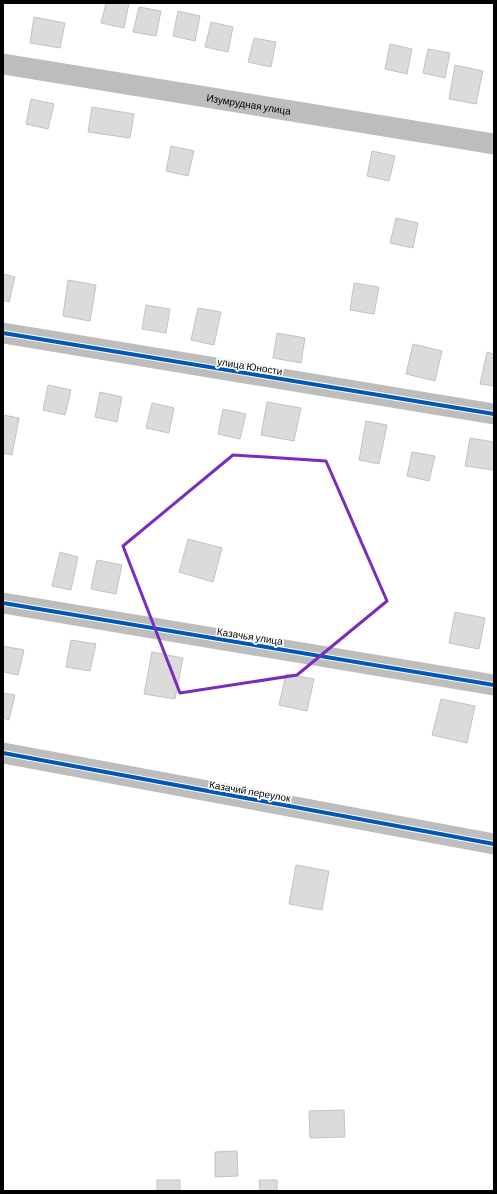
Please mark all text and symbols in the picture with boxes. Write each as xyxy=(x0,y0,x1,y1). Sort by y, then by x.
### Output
street label: Изумрудная улица xyxy=(206,91,292,117)
street label: улица Юности xyxy=(217,355,283,377)
street label: Казачья улица xyxy=(216,625,284,647)
street label: Казачий переулок xyxy=(208,778,292,804)

